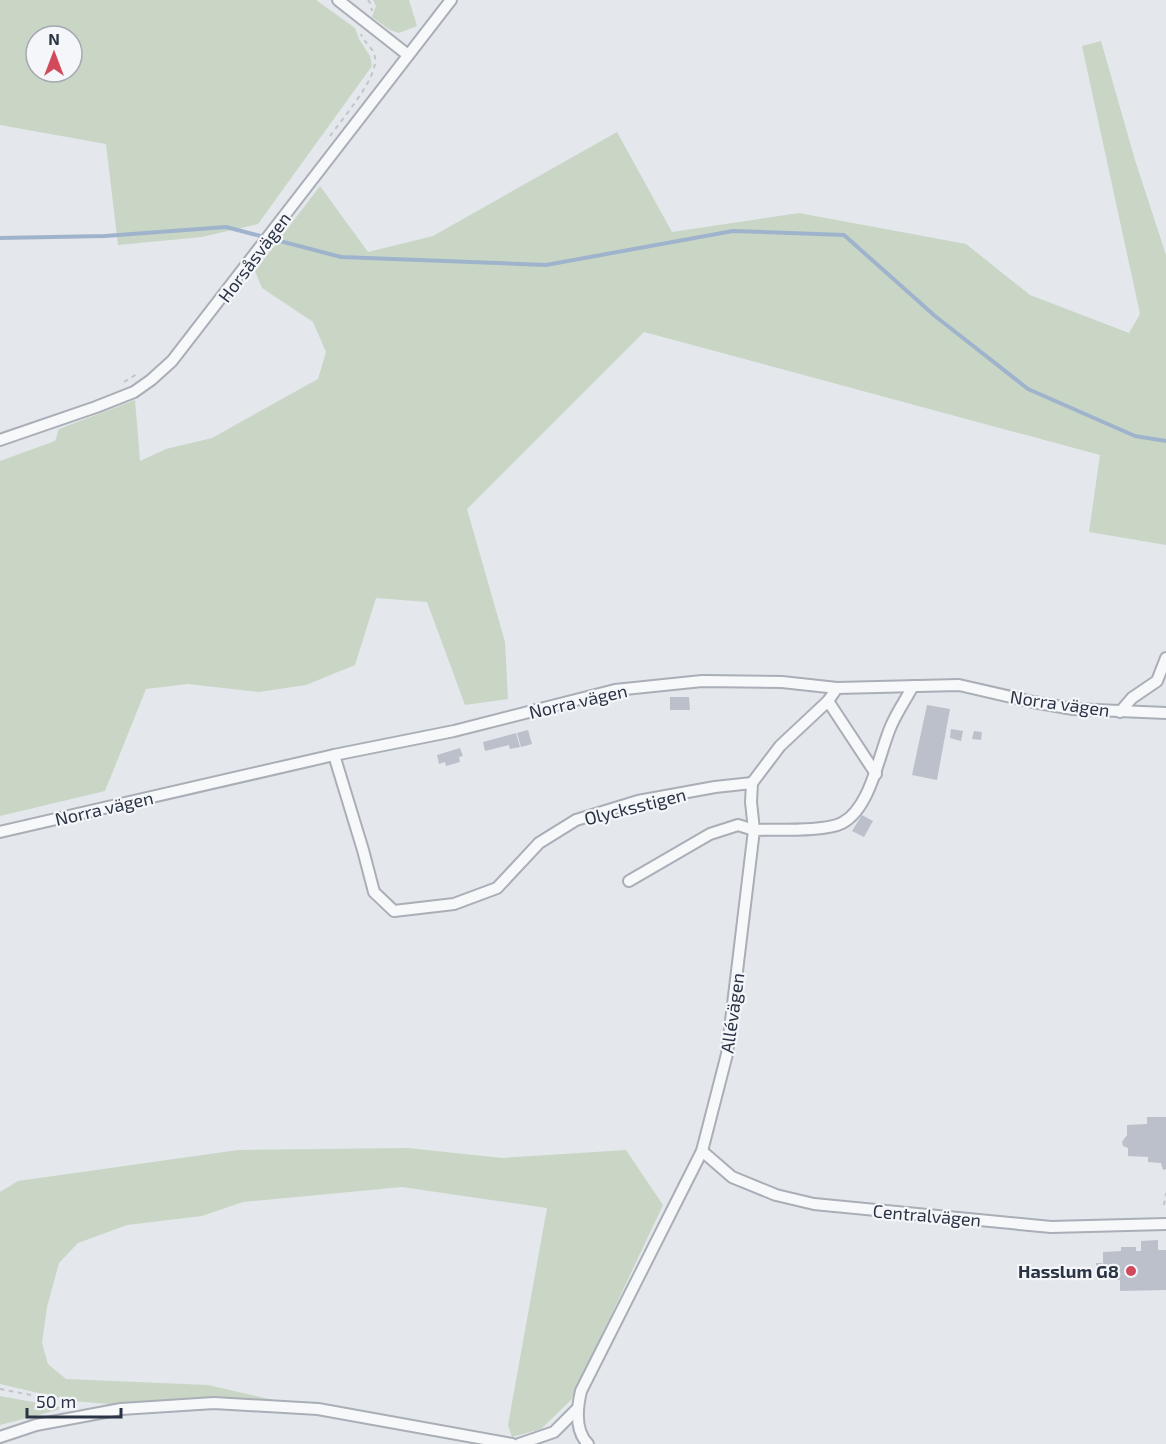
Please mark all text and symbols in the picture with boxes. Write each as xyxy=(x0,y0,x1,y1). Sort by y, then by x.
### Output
north arrow xyxy=(24,24,84,84)
text: N xyxy=(48,29,60,48)
street label: Horsåsvägen xyxy=(213,208,295,306)
street label: Norra vägen xyxy=(527,679,629,723)
street label: Norra vägen xyxy=(1009,685,1111,721)
street label: Olycksstigen xyxy=(582,783,688,829)
street label: Norra vägen xyxy=(53,786,155,830)
street label: Allévägen xyxy=(715,971,749,1055)
street label: Centralvägen xyxy=(872,1199,982,1231)
place label: Hasslum G8 xyxy=(1018,1260,1119,1282)
marker: Hasslum G8 xyxy=(1124,1264,1138,1278)
scale bar xyxy=(27,1381,122,1419)
text: 50 m xyxy=(36,1390,76,1412)

